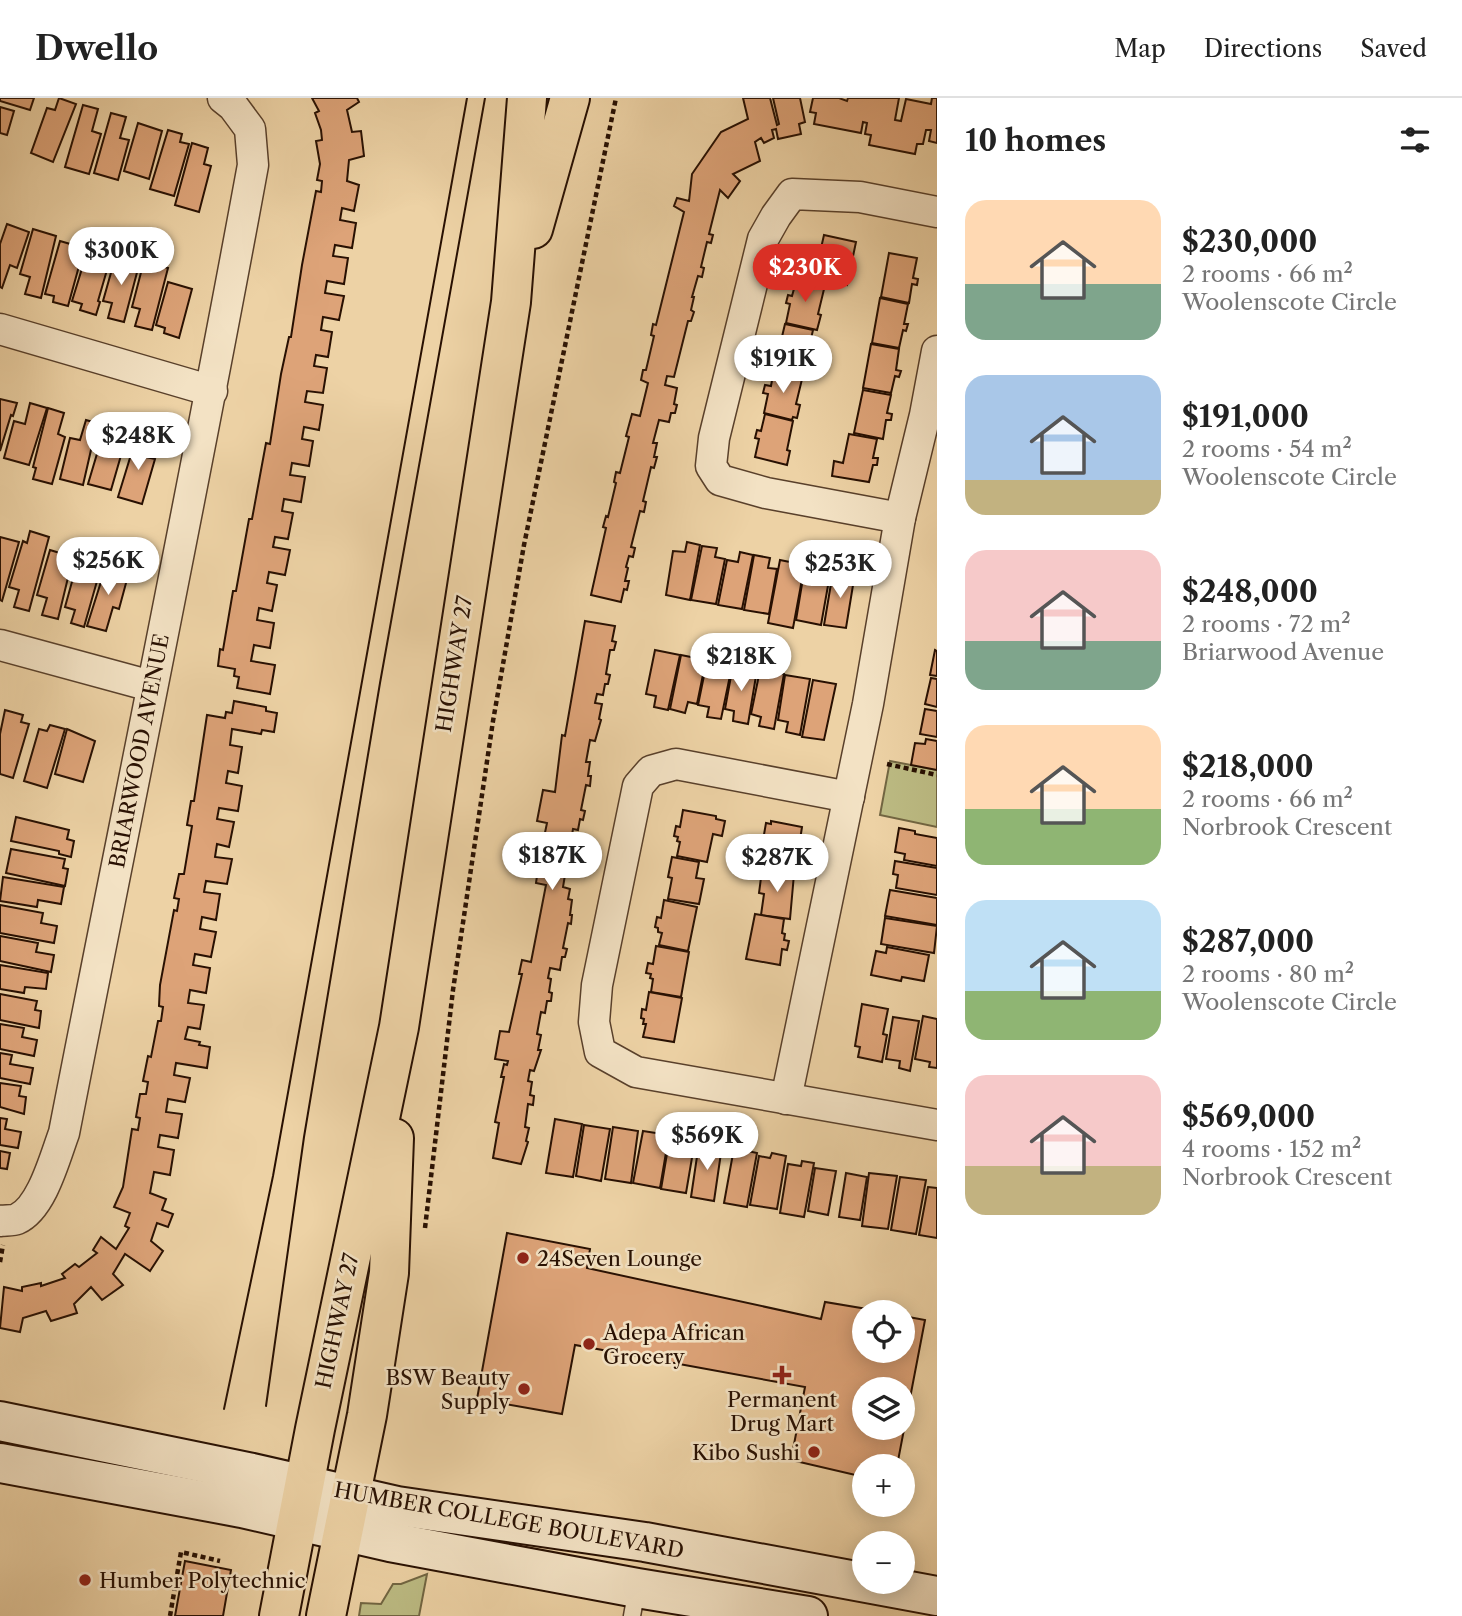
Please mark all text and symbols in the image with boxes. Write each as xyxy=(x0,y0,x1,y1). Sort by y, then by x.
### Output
text: Dwello xyxy=(35,28,158,69)
text: Map xyxy=(1114,34,1166,63)
text: Directions xyxy=(1204,34,1322,63)
text: Saved xyxy=(1360,34,1427,63)
icon: filters xyxy=(1396,121,1434,159)
text: 10 homes xyxy=(965,122,1106,159)
text: $230,000 xyxy=(1182,223,1317,260)
pin: $300K xyxy=(72,228,170,287)
icon: home xyxy=(1021,228,1105,312)
text: $300K xyxy=(84,236,158,264)
pin: $230K xyxy=(756,244,854,304)
text: $230K xyxy=(769,253,841,281)
text: 2 rooms · 66 m² xyxy=(1182,260,1353,288)
text: Woolenscote Circle xyxy=(1182,288,1397,316)
pin: $191K xyxy=(734,336,832,395)
text: $191K xyxy=(750,344,816,372)
text: $191,000 xyxy=(1182,398,1309,435)
icon: home xyxy=(1021,403,1105,487)
pin: $248K xyxy=(89,412,187,472)
text: $248K xyxy=(102,421,174,449)
text: 2 rooms · 54 m² xyxy=(1182,435,1352,463)
text: Woolenscote Circle xyxy=(1182,463,1397,491)
pin: $256K xyxy=(59,538,157,597)
pin: $253K xyxy=(791,540,889,600)
text: $256K xyxy=(72,546,144,574)
text: $253K xyxy=(805,549,875,577)
text: $248,000 xyxy=(1182,573,1318,610)
icon: home xyxy=(1021,578,1105,662)
street label: HIGHWAY 27 xyxy=(431,593,477,734)
text: 2 rooms · 72 m² xyxy=(1182,610,1351,638)
street label: BRIARWOOD AVENUE xyxy=(104,632,174,870)
pin: $218K xyxy=(692,634,790,693)
text: Briarwood Avenue xyxy=(1182,638,1384,666)
text: $218K xyxy=(706,642,776,670)
text: $218,000 xyxy=(1182,748,1314,785)
icon: home xyxy=(1021,753,1105,837)
text: 2 rooms · 66 m² xyxy=(1182,785,1353,813)
text: Norbrook Crescent xyxy=(1182,813,1392,841)
pin: $187K xyxy=(503,832,601,892)
pin: $287K xyxy=(728,834,826,894)
text: $187K xyxy=(518,841,586,869)
text: $287K xyxy=(742,843,812,871)
text: $287,000 xyxy=(1182,923,1314,960)
icon: home xyxy=(1021,928,1105,1012)
text: 2 rooms · 80 m² xyxy=(1182,960,1354,988)
text: Woolenscote Circle xyxy=(1182,988,1397,1016)
text: $569,000 xyxy=(1182,1098,1315,1135)
icon: home xyxy=(1021,1103,1105,1187)
pin: $569K xyxy=(658,1112,756,1172)
text: $569K xyxy=(671,1121,743,1149)
text: 4 rooms · 152 m² xyxy=(1182,1135,1362,1163)
text: Norbrook Crescent xyxy=(1182,1163,1392,1191)
place label: 24Seven Lounge xyxy=(537,1246,702,1271)
street label: HIGHWAY 27 xyxy=(310,1250,364,1391)
marker: 24Seven Lounge xyxy=(515,1250,531,1266)
map controls xyxy=(852,1300,915,1594)
button: locate xyxy=(852,1300,915,1363)
place label: Adepa African Grocery xyxy=(602,1320,745,1369)
marker: Adepa African Grocery xyxy=(581,1336,597,1352)
place label: BSW Beauty Supply xyxy=(385,1365,510,1414)
marker: Permanent Drug Mart xyxy=(774,1367,790,1383)
button: layers xyxy=(852,1377,915,1440)
marker: BSW Beauty Supply xyxy=(516,1381,532,1397)
place label: Permanent Drug Mart xyxy=(727,1387,838,1436)
place label: Kibo Sushi xyxy=(692,1440,800,1465)
marker: Kibo Sushi xyxy=(806,1444,822,1460)
button: + xyxy=(852,1454,915,1517)
street label: HUMBER COLLEGE BOULEVARD xyxy=(332,1477,686,1563)
button: − xyxy=(852,1531,915,1594)
place label: Humber Polytechnic xyxy=(99,1568,306,1593)
marker: Humber Polytechnic xyxy=(77,1572,93,1588)

